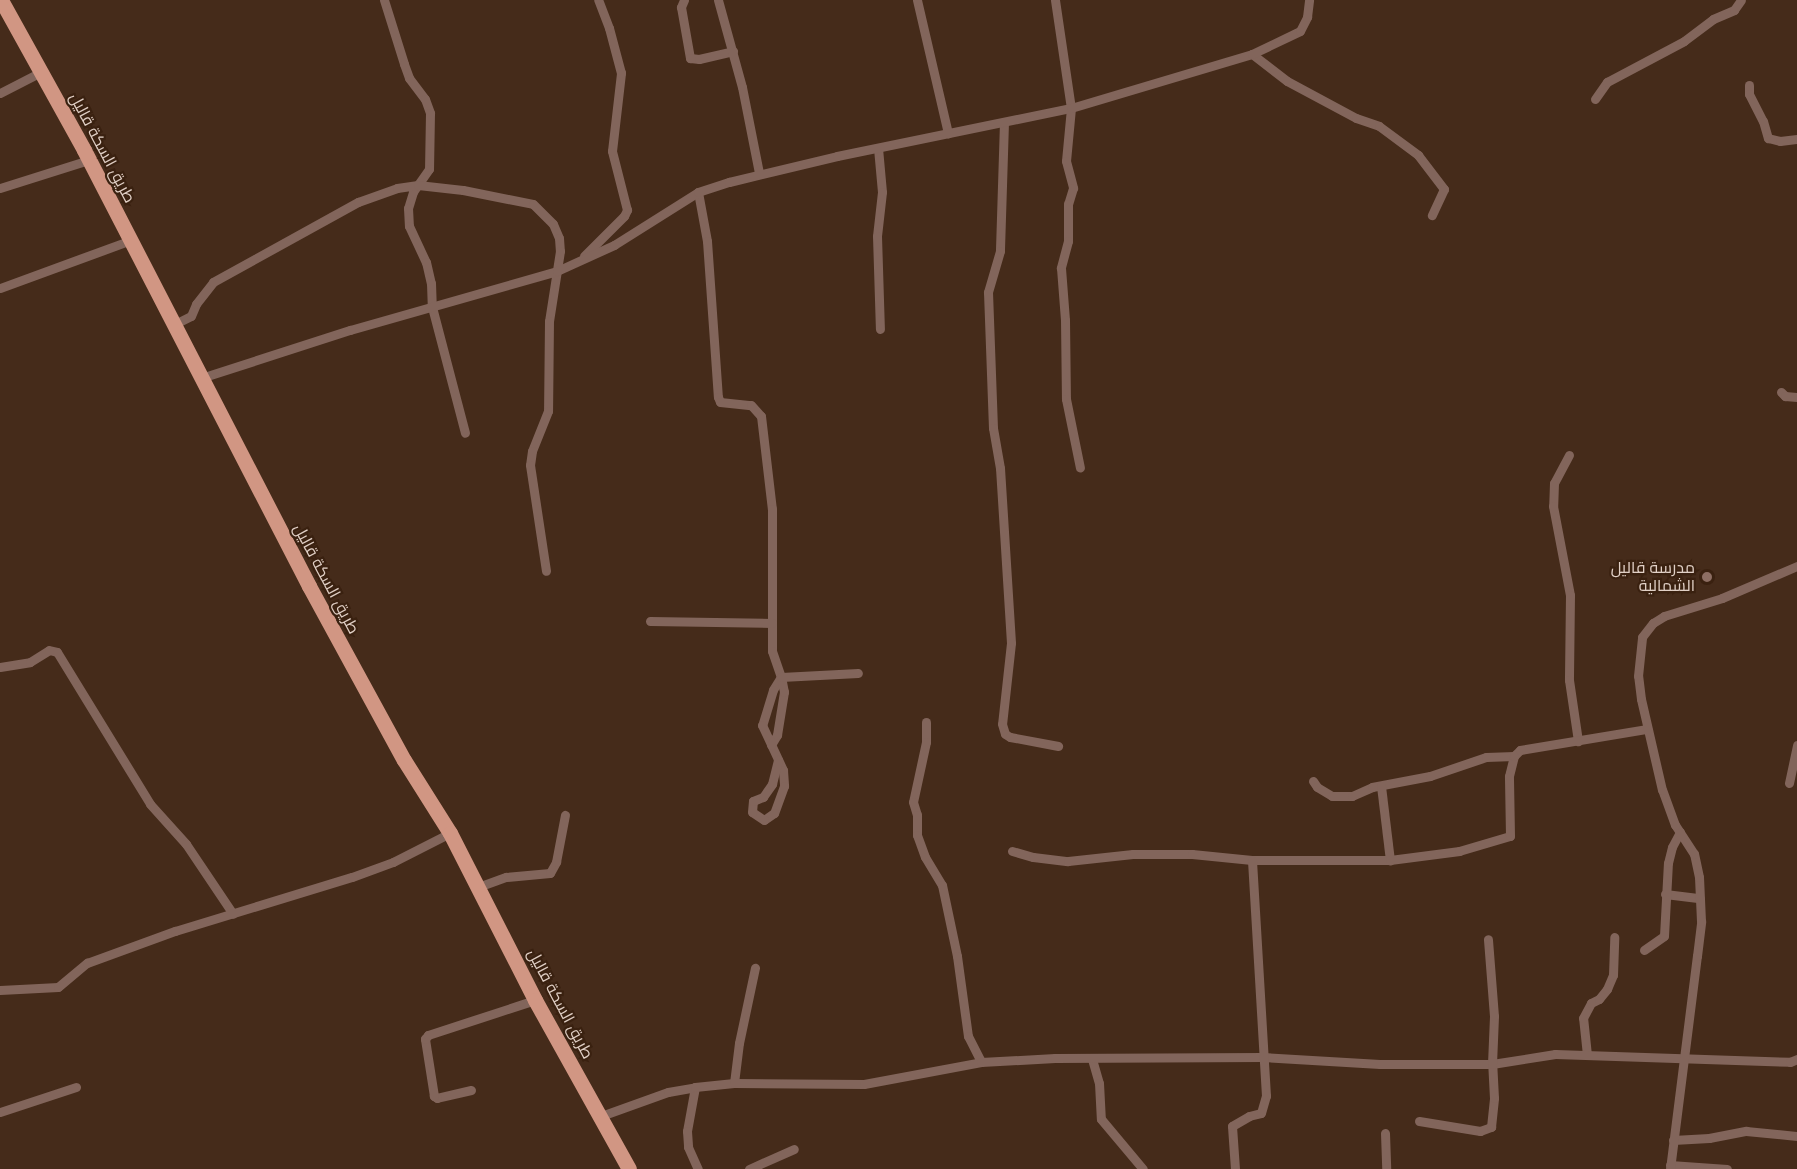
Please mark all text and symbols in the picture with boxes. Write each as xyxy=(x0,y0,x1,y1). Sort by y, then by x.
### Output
street label: طريق السكة قاليل xyxy=(65,90,139,206)
street label: طريق السكة قاليل xyxy=(289,521,363,637)
place label: مدرسة قاليل الشمالية xyxy=(1611,558,1695,596)
marker: مدرسة قاليل الشمالية xyxy=(1700,570,1714,584)
street label: طريق السكة قاليل xyxy=(523,946,597,1062)

